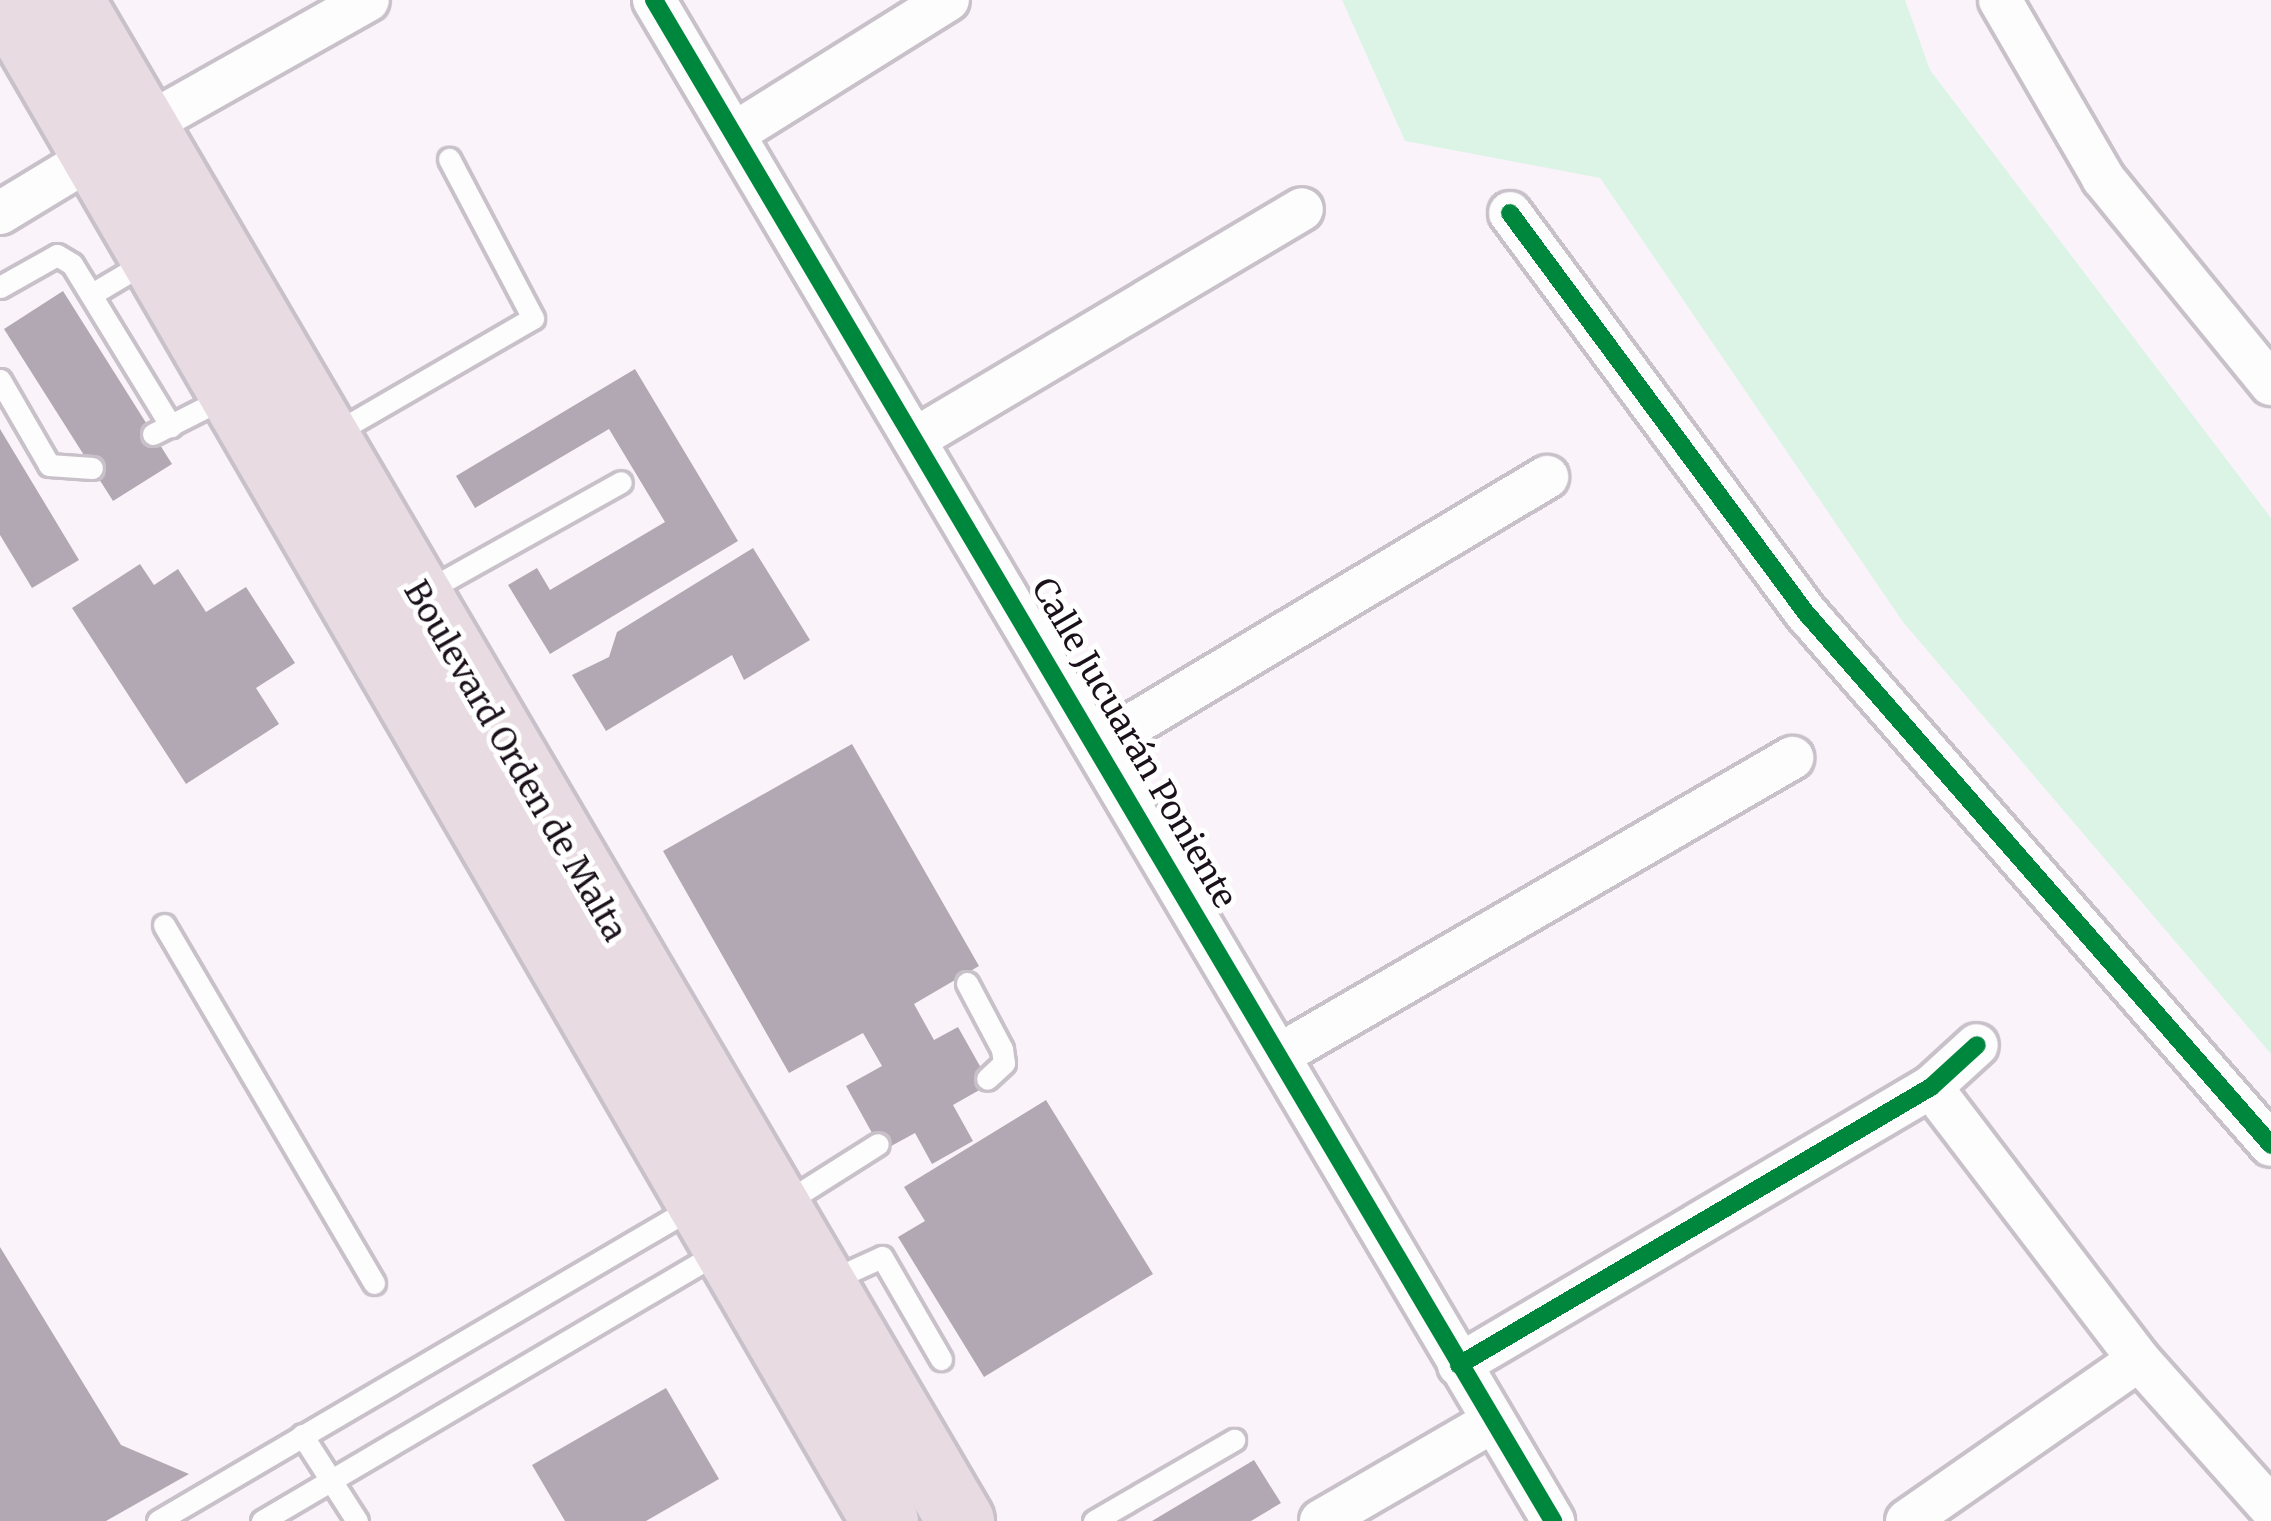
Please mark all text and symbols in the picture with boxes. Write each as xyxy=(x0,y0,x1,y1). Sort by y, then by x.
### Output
street label: Calle Jucuarán Poniente xyxy=(1023,571,1245,915)
street label: Boulevard Orden de Malta xyxy=(396,574,634,948)

